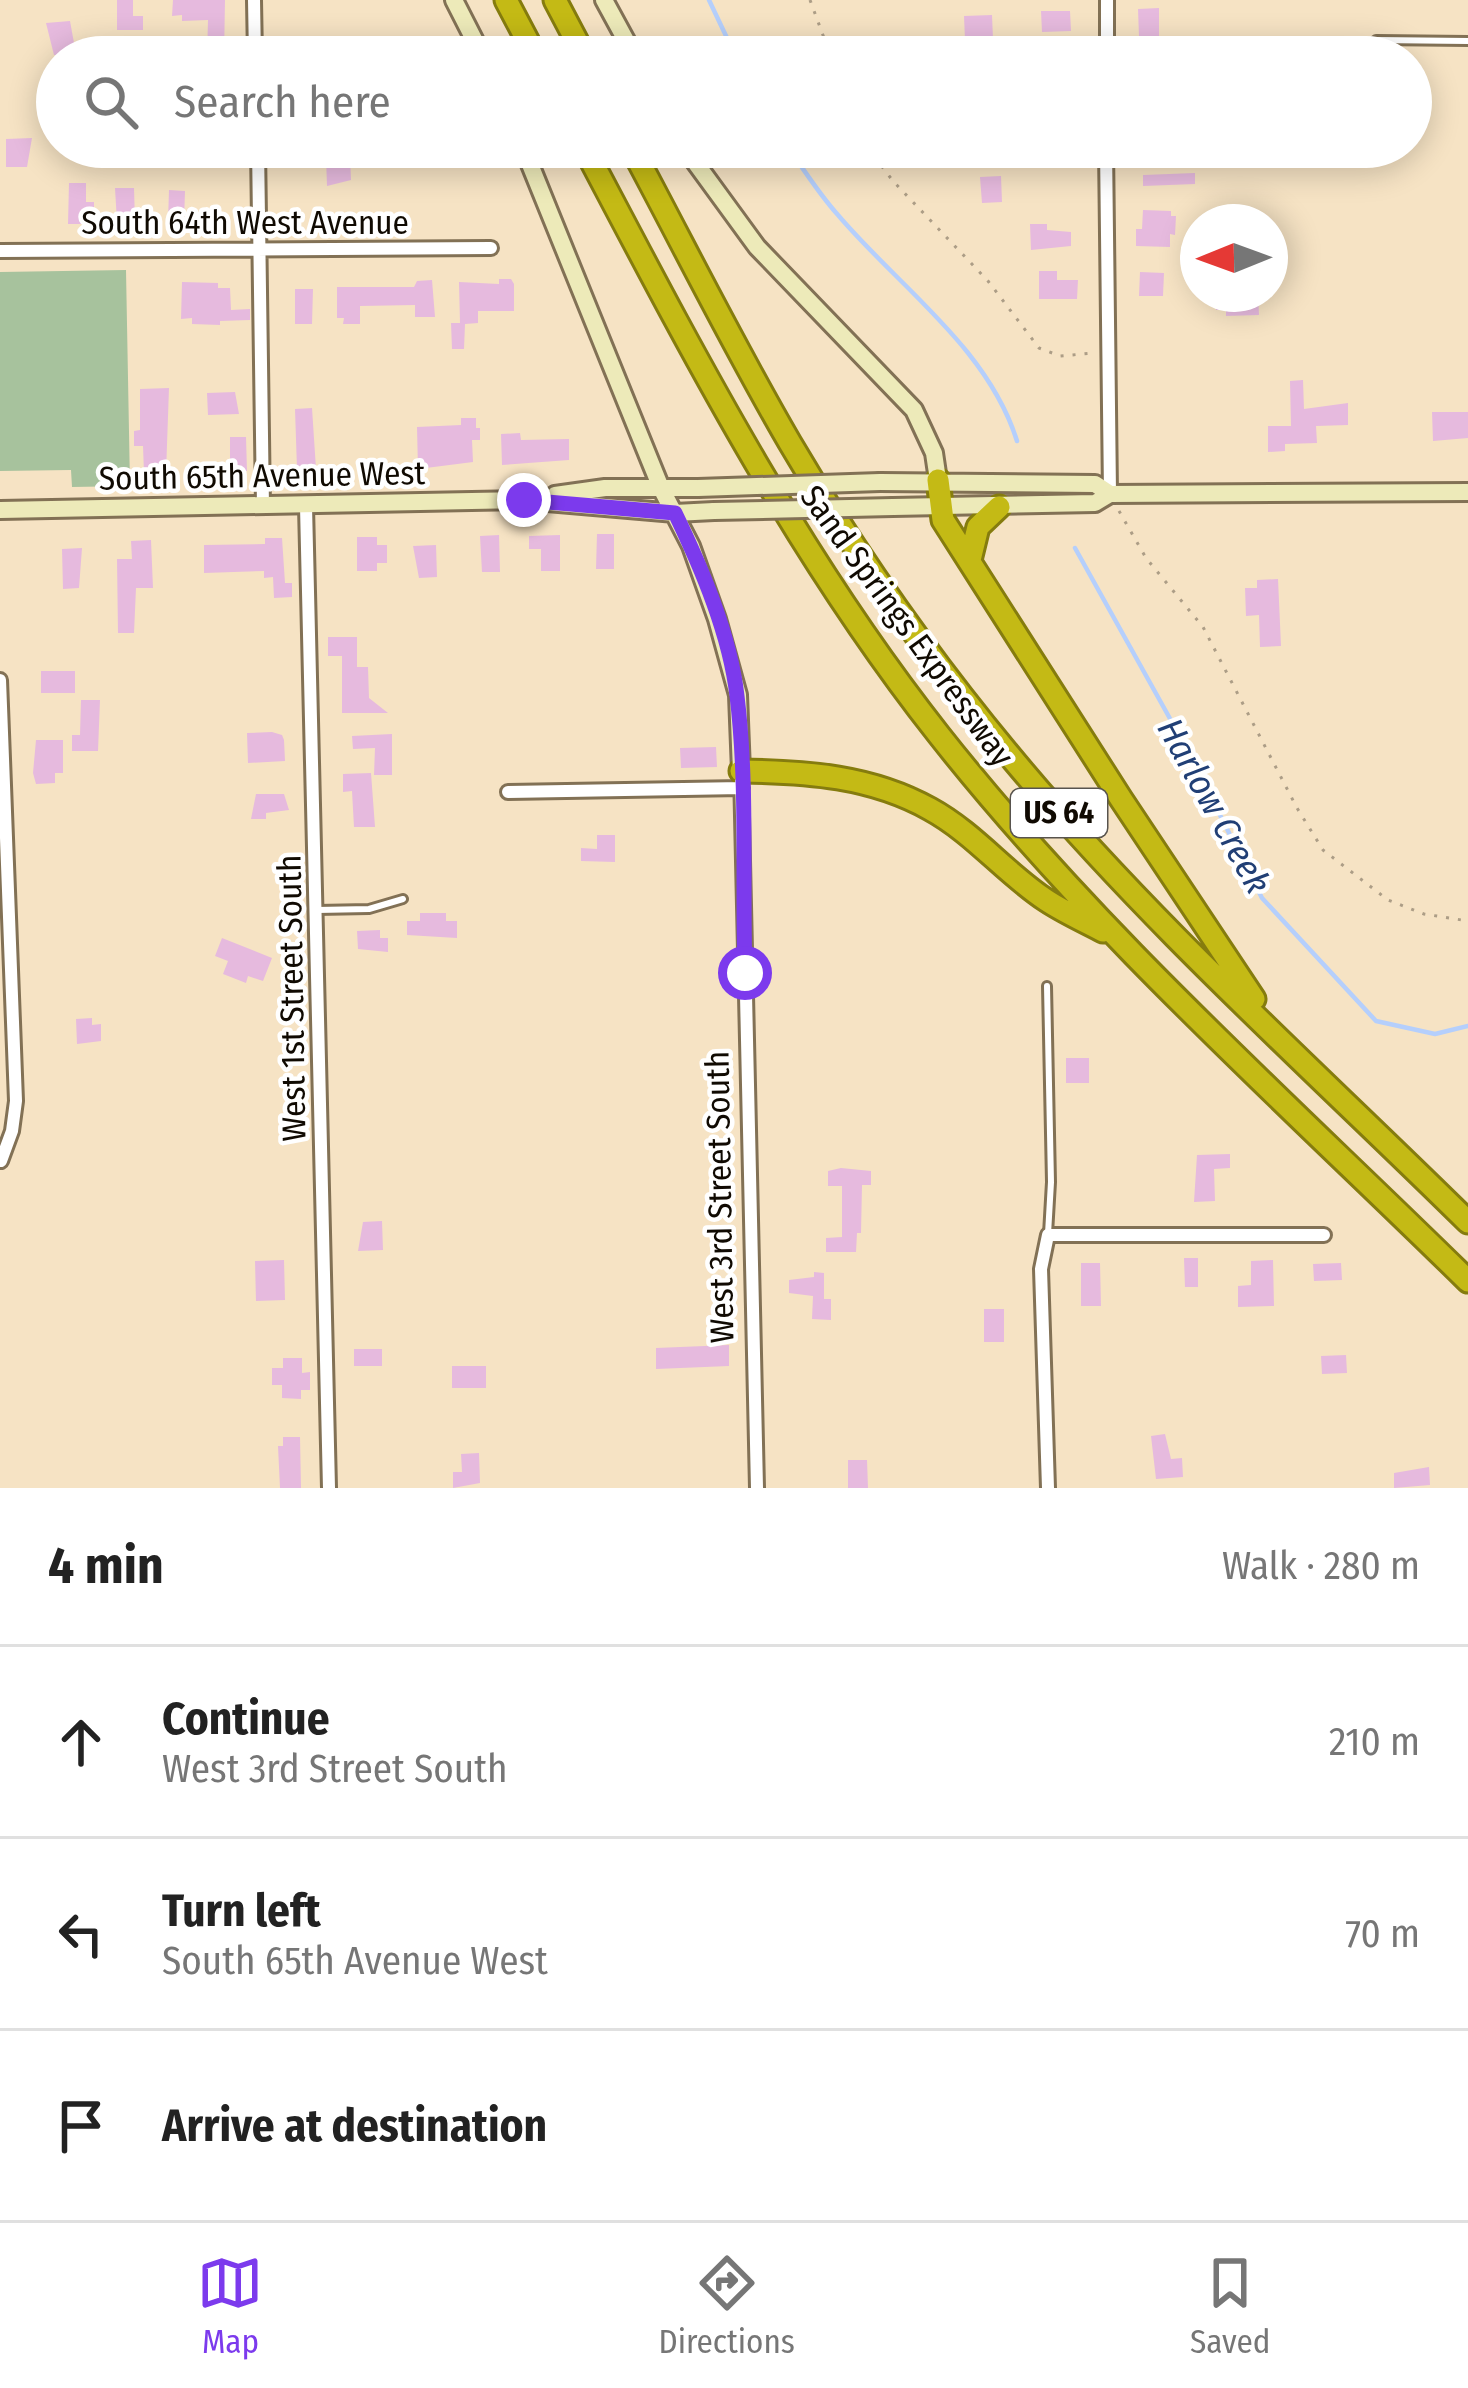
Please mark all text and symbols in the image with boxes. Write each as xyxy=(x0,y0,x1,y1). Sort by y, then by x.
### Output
search box xyxy=(36,36,1432,168)
icon: search xyxy=(78,69,144,135)
text: Search here xyxy=(174,75,391,129)
street label: South 64th West Avenue xyxy=(81,203,409,243)
north arrow xyxy=(1180,204,1288,312)
street label: South 65th Avenue West xyxy=(98,453,426,499)
route end xyxy=(497,473,551,527)
street label: Sand Springs Expressway xyxy=(792,478,1022,774)
water label: Harlow Creek xyxy=(1148,711,1280,901)
road number: US 64 xyxy=(1011,789,1107,837)
street label: West 1st Street South xyxy=(269,854,315,1142)
route start xyxy=(718,946,772,1000)
street label: West 3rd Street South xyxy=(697,1051,743,1343)
text: 4 min xyxy=(48,1535,164,1597)
text: Walk · 280 m xyxy=(1222,1543,1420,1589)
text: Continue xyxy=(162,1692,330,1746)
icon: ahead xyxy=(48,1709,114,1775)
text: 210 m xyxy=(1329,1719,1420,1765)
text: West 3rd Street South xyxy=(162,1746,507,1792)
text: Turn left xyxy=(162,1884,321,1938)
icon: left xyxy=(48,1901,114,1967)
text: 70 m xyxy=(1345,1911,1420,1957)
text: South 65th Avenue West xyxy=(162,1938,548,1984)
icon: arrive xyxy=(48,2093,114,2159)
text: Arrive at destination xyxy=(162,2099,547,2153)
tab: Map xyxy=(197,2250,263,2362)
tab: Directions xyxy=(658,2250,795,2362)
tab: Saved xyxy=(1190,2250,1270,2362)

